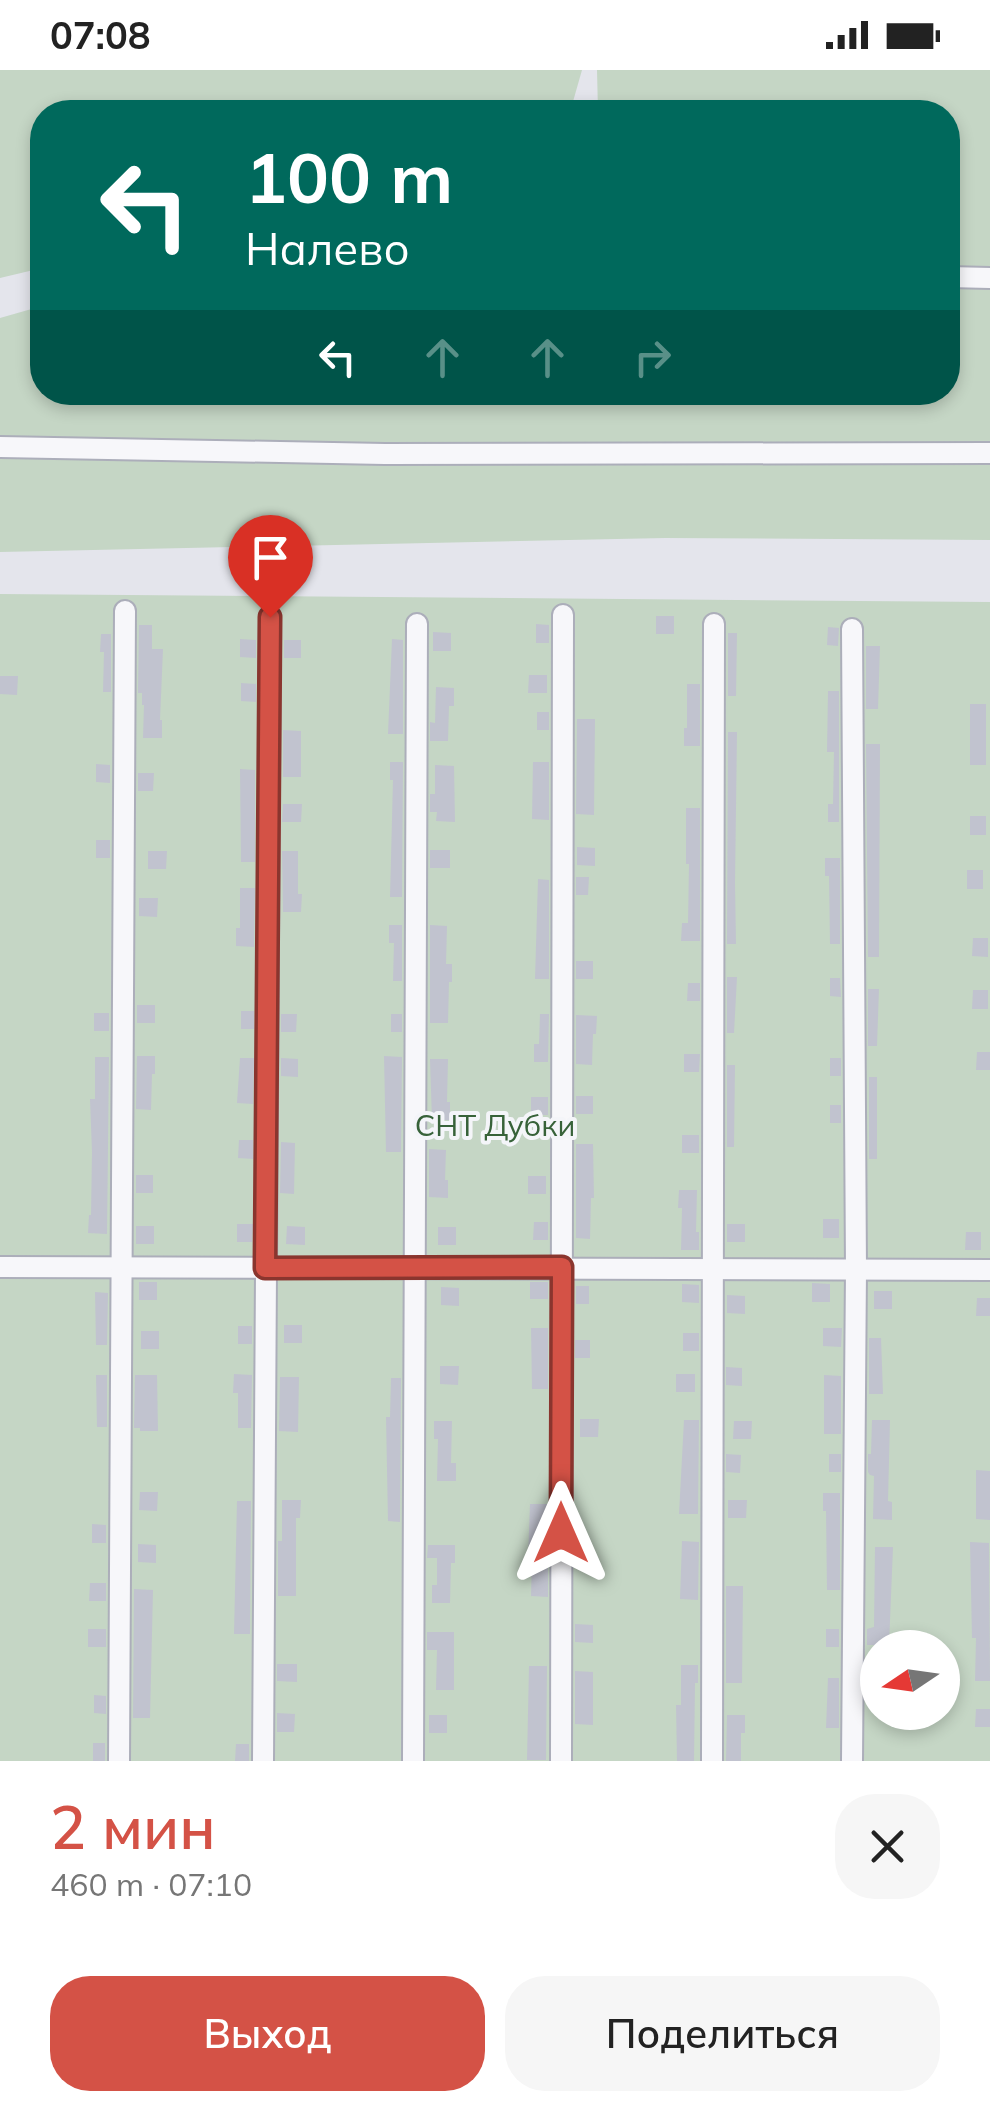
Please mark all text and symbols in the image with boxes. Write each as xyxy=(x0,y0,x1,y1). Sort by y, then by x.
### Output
text: 07:08 xyxy=(50,11,151,59)
text: 100 m xyxy=(245,133,453,221)
icon: left xyxy=(80,140,210,270)
text: Налево xyxy=(245,220,410,276)
icon: left xyxy=(310,330,365,385)
icon: ahead xyxy=(415,330,470,385)
icon: ahead xyxy=(520,330,575,385)
icon: right xyxy=(625,330,680,385)
pin xyxy=(228,515,313,618)
icon: arrive xyxy=(243,530,298,585)
park label: СНТ Дубки xyxy=(415,1106,575,1144)
position arrow xyxy=(509,1481,613,1585)
north arrow xyxy=(860,1630,960,1730)
map controls xyxy=(860,1630,960,1730)
text: 2 мин xyxy=(50,1789,216,1864)
button: close xyxy=(835,1794,940,1899)
text: 460 m · 07:10 xyxy=(50,1864,252,1904)
button: Выход xyxy=(50,1976,485,2091)
button: Поделиться xyxy=(505,1976,940,2091)

